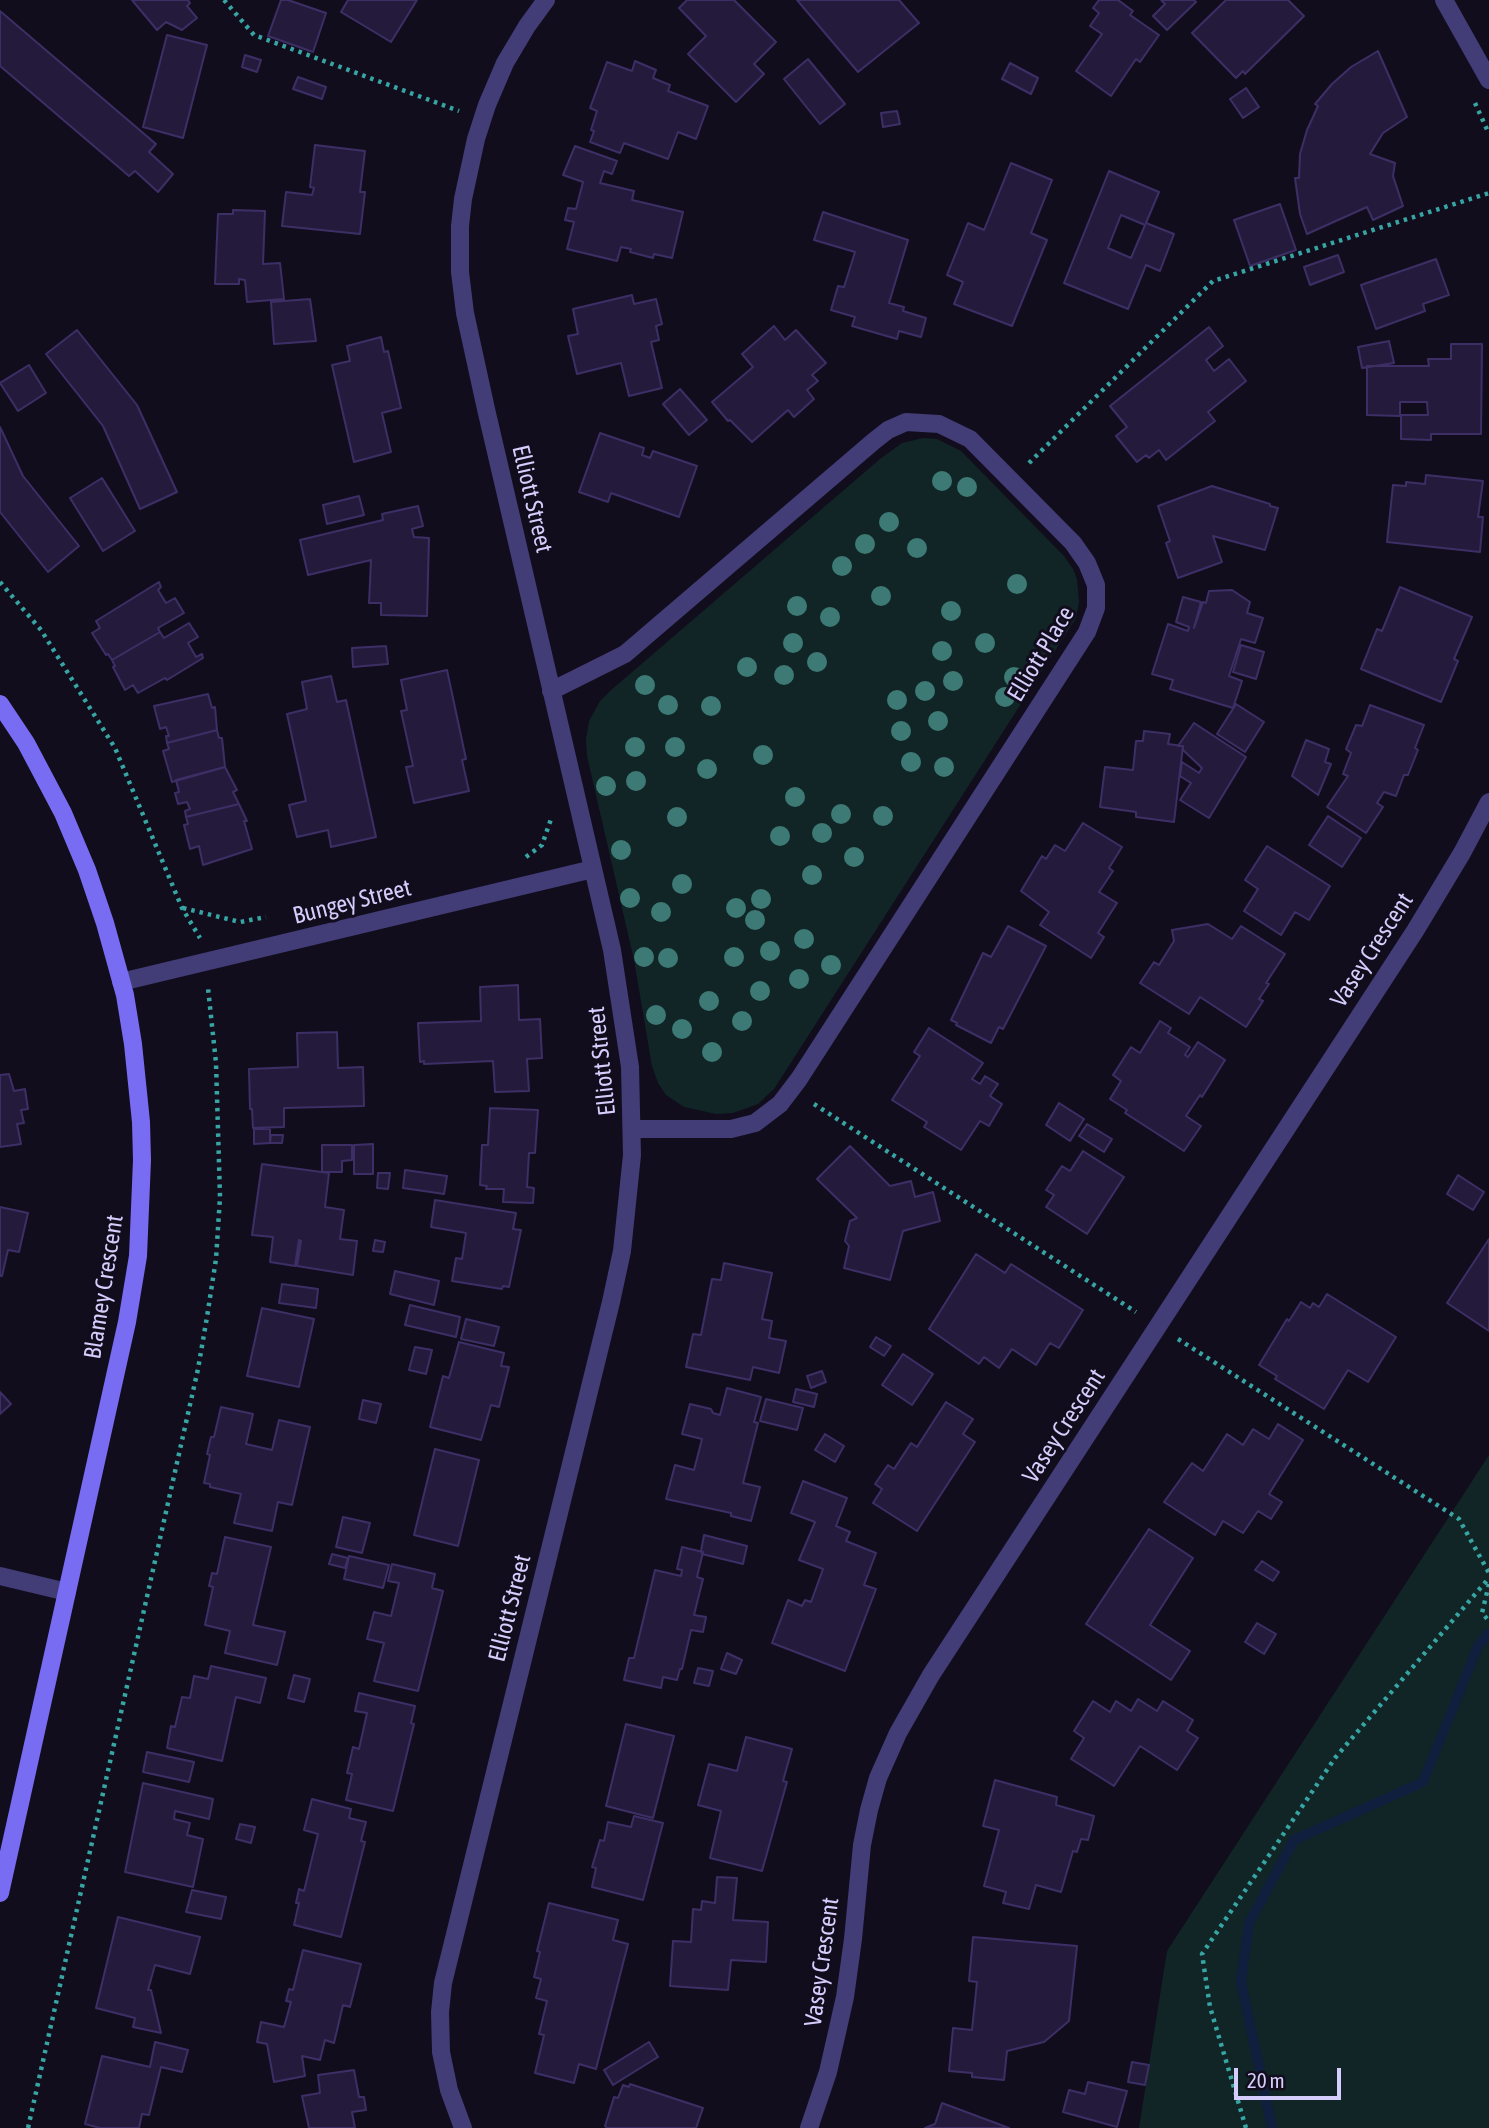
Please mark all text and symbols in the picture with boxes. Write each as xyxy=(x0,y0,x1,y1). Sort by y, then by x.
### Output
street label: Elliott Street xyxy=(506,442,558,556)
street label: Elliott Place xyxy=(1001,601,1081,707)
street label: Bungey Street xyxy=(290,873,414,931)
street label: Vasey Crescent xyxy=(1324,888,1420,1012)
street label: Elliott Street xyxy=(582,1005,622,1117)
street label: Blamey Crescent xyxy=(78,1213,130,1361)
street label: Vasey Crescent xyxy=(1016,1364,1112,1488)
street label: Elliott Street xyxy=(483,1551,537,1665)
street label: Vasey Crescent xyxy=(799,1896,845,2028)
scale bar xyxy=(1237,2054,1344,2098)
text: 20 m xyxy=(1247,2068,1285,2092)

